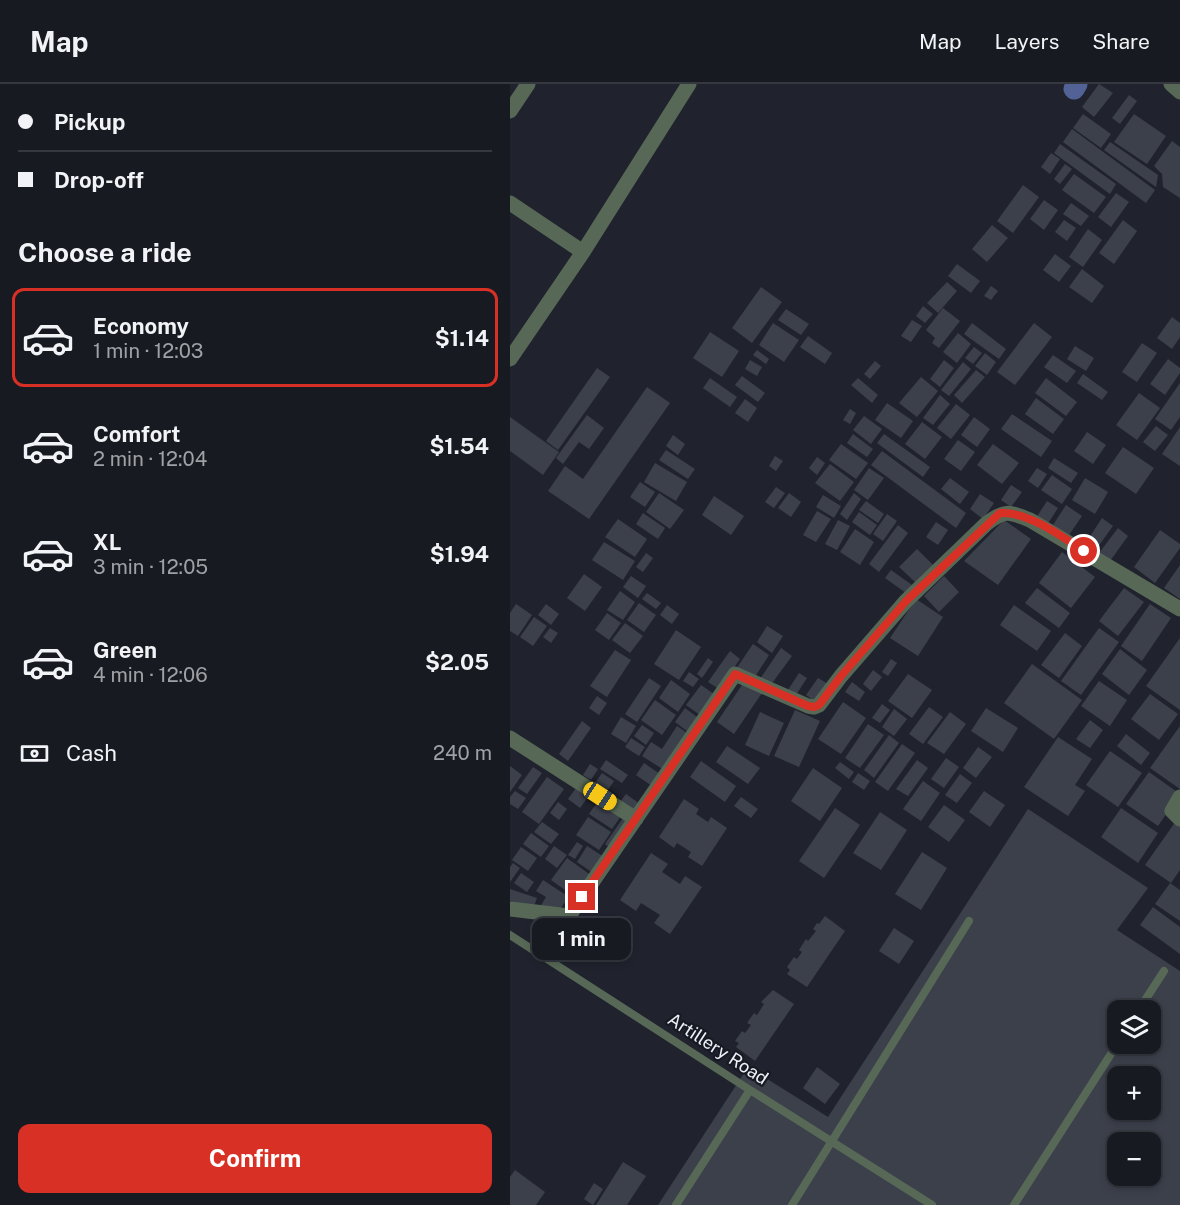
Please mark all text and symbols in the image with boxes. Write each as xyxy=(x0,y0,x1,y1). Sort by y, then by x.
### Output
text: Map xyxy=(30,25,89,58)
text: Map xyxy=(919,29,962,54)
text: Layers xyxy=(995,29,1059,54)
text: Share xyxy=(1092,29,1150,54)
text: Pickup xyxy=(54,109,125,135)
text: Drop-off xyxy=(54,167,144,193)
text: Choose a ride xyxy=(18,236,192,268)
icon: car xyxy=(21,311,75,365)
text: Economy xyxy=(93,313,189,339)
text: $1.14 xyxy=(435,325,489,351)
text: 1 min · 12:03 xyxy=(93,339,203,363)
icon: car xyxy=(21,419,75,473)
text: Comfort xyxy=(93,421,180,447)
text: $1.54 xyxy=(429,433,489,459)
text: 2 min · 12:04 xyxy=(93,447,207,471)
icon: car xyxy=(21,527,75,581)
text: XL xyxy=(93,529,121,555)
route start xyxy=(1070,537,1097,564)
text: $1.94 xyxy=(430,541,489,567)
text: 3 min · 12:05 xyxy=(93,555,208,579)
icon: car xyxy=(21,635,75,689)
text: Green xyxy=(93,637,157,663)
text: $2.05 xyxy=(425,649,489,675)
text: 4 min · 12:06 xyxy=(93,663,208,687)
icon: cash xyxy=(18,737,51,770)
text: Cash xyxy=(66,740,117,766)
text: 240 m xyxy=(433,741,492,765)
car xyxy=(580,779,620,813)
route end xyxy=(568,883,595,910)
callout: 1 min xyxy=(532,918,632,960)
text: 1 min xyxy=(557,927,606,951)
map controls xyxy=(1107,1000,1161,1186)
button: layers xyxy=(1107,1000,1161,1054)
street label: Artillery Road xyxy=(664,1008,772,1089)
button: + xyxy=(1107,1066,1161,1120)
button: Confirm xyxy=(18,1124,492,1193)
button: − xyxy=(1107,1132,1161,1186)

